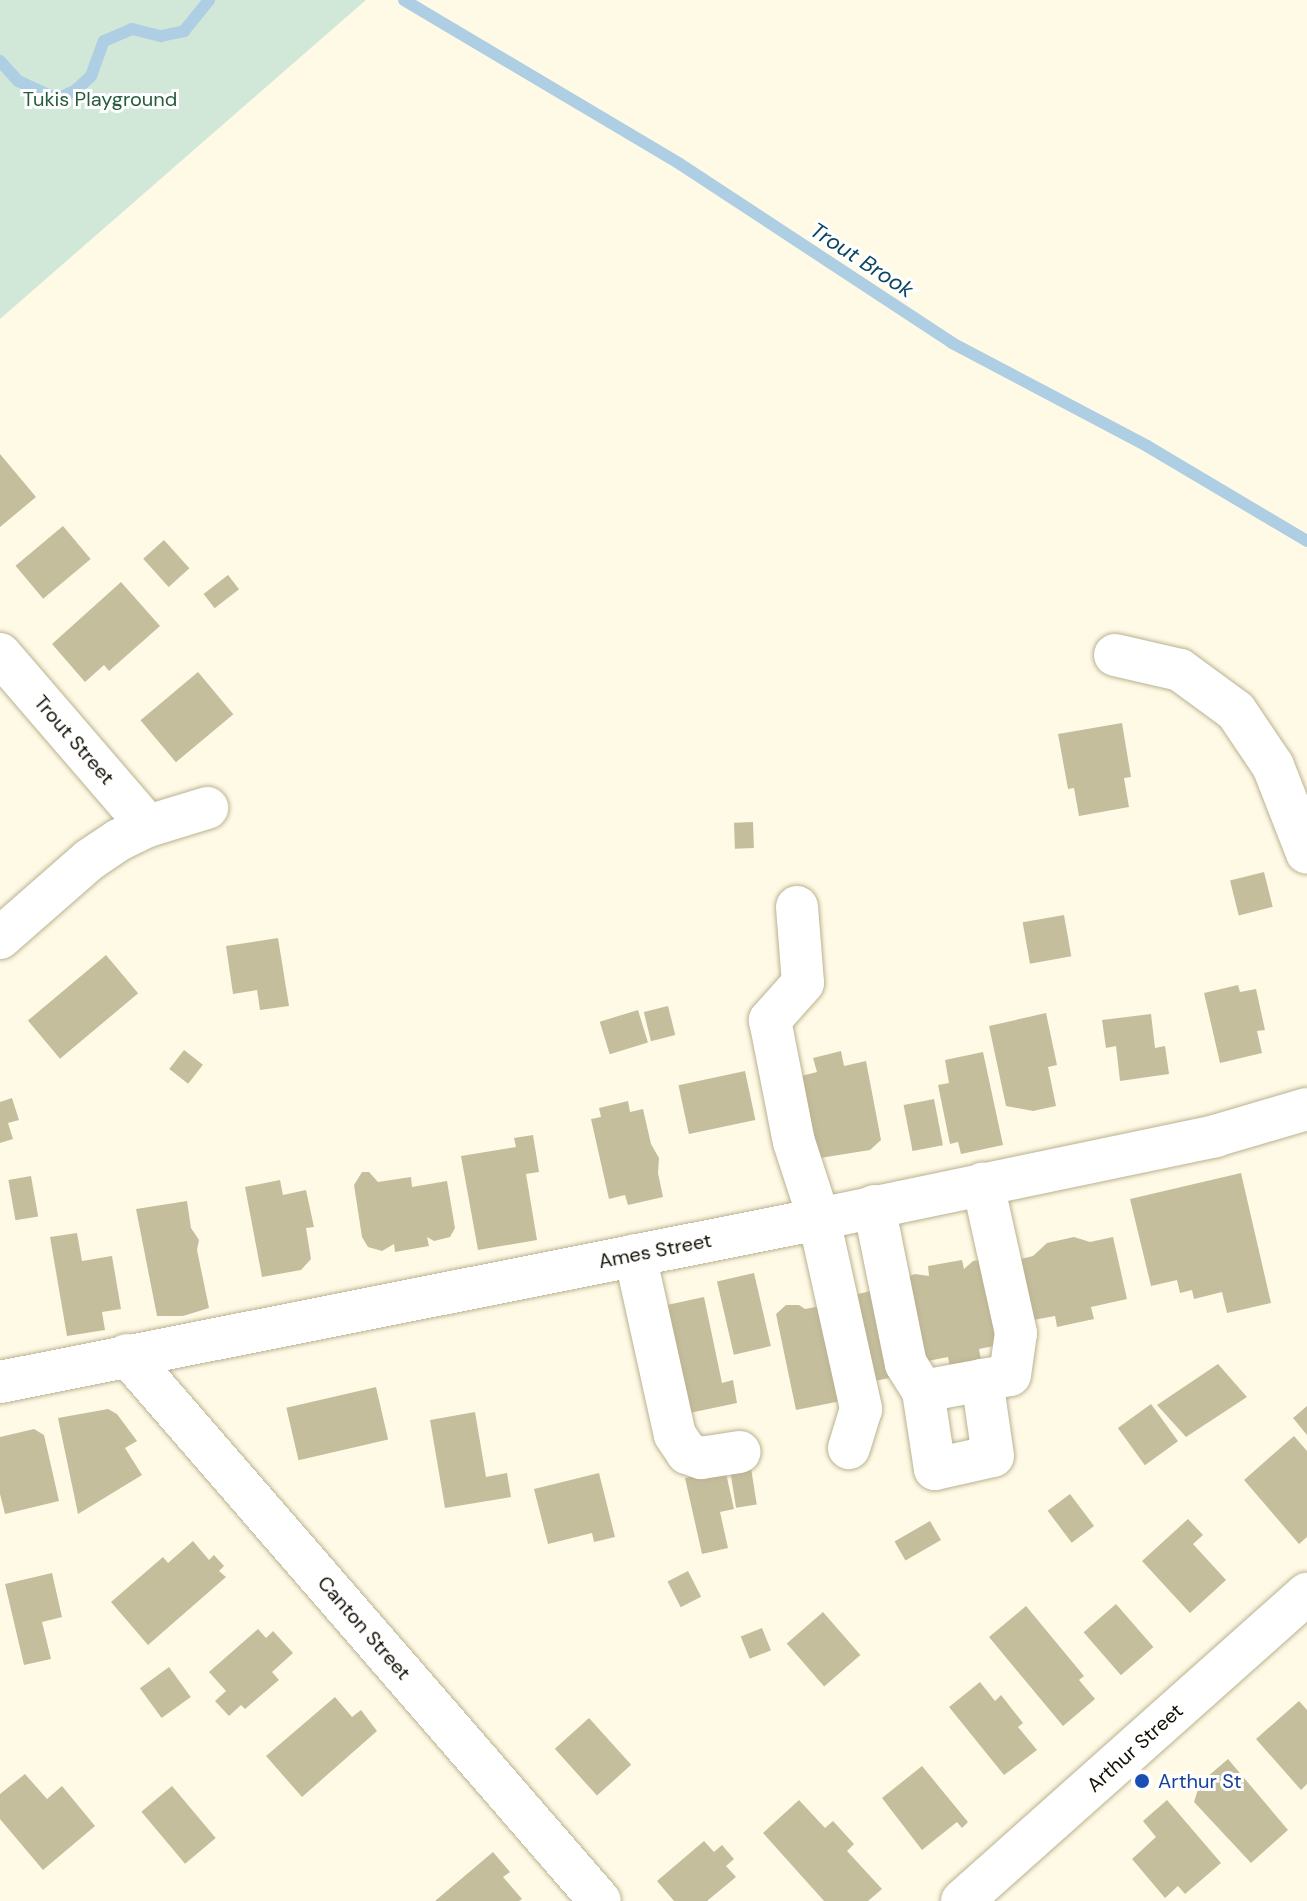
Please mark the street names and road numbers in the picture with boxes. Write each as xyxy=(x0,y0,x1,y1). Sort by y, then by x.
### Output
street label: Trout Street xyxy=(29,691,119,789)
street label: Ames Street xyxy=(597,1228,713,1274)
street label: Canton Street xyxy=(312,1571,416,1685)
street label: Arthur Street xyxy=(1082,1699,1188,1797)

